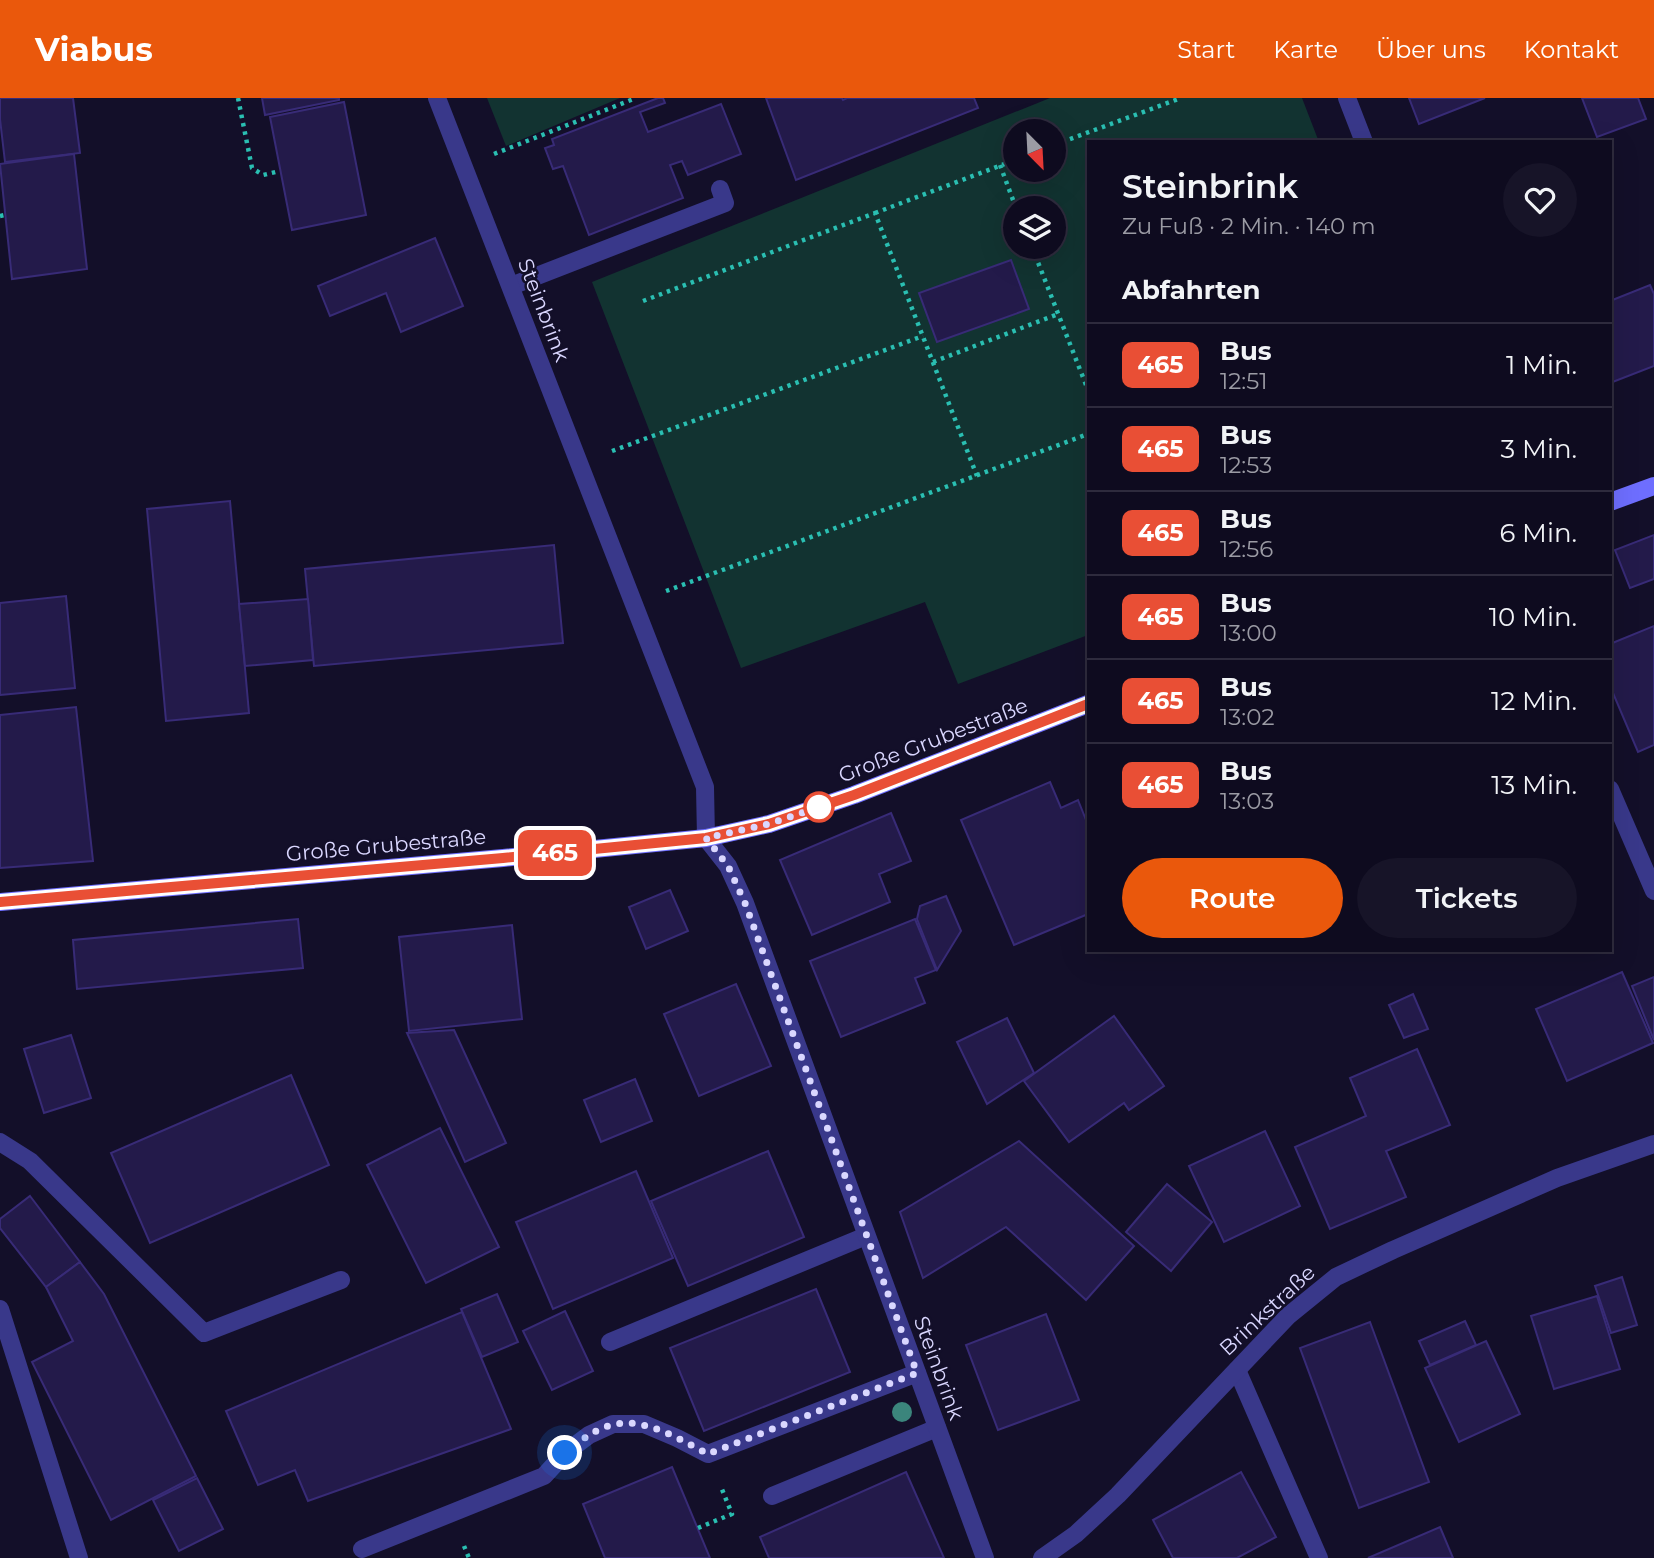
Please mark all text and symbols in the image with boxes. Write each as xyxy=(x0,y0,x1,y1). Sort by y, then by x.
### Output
text: Viabus xyxy=(35,29,153,69)
text: Start xyxy=(1177,35,1235,64)
text: Karte xyxy=(1273,35,1338,64)
text: Über uns xyxy=(1376,35,1486,64)
text: Kontakt xyxy=(1524,35,1619,64)
north arrow xyxy=(1003,119,1066,182)
map controls xyxy=(1003,119,1066,259)
button: heart xyxy=(1503,163,1577,237)
text: Steinbrink xyxy=(1122,166,1298,206)
button: layers xyxy=(1003,196,1066,259)
text: Zu Fuß · 2 Min. · 140 m xyxy=(1122,212,1376,240)
street label: Steinbrink xyxy=(513,255,575,366)
text: Abfahrten xyxy=(1122,274,1261,306)
text: Bus xyxy=(1220,335,1272,367)
text: 1 Min. xyxy=(1506,349,1577,381)
text: 465 xyxy=(1137,350,1184,379)
text: 12:51 xyxy=(1220,367,1268,395)
text: Bus xyxy=(1220,419,1272,451)
text: 3 Min. xyxy=(1501,433,1577,465)
text: 465 xyxy=(1137,434,1184,463)
text: 12:53 xyxy=(1220,451,1272,479)
text: Bus xyxy=(1220,503,1272,535)
text: 6 Min. xyxy=(1499,517,1577,549)
text: 465 xyxy=(1137,518,1184,547)
text: 12:56 xyxy=(1220,535,1273,563)
text: Bus xyxy=(1220,587,1272,619)
text: 10 Min. xyxy=(1489,601,1577,633)
text: 465 xyxy=(1137,602,1184,631)
text: 13:00 xyxy=(1220,619,1277,647)
text: Bus xyxy=(1220,671,1272,703)
text: 12 Min. xyxy=(1491,685,1577,717)
text: 465 xyxy=(1137,686,1184,715)
street label: Große Grubestraße xyxy=(835,692,1031,788)
text: 13:02 xyxy=(1220,703,1274,731)
text: Bus xyxy=(1220,755,1272,787)
text: 13 Min. xyxy=(1491,769,1577,801)
text: 465 xyxy=(1137,770,1184,799)
text: 13:03 xyxy=(1220,787,1274,815)
unlabelled marker xyxy=(804,792,834,822)
street label: Große Grubestraße xyxy=(285,824,487,866)
line badge: 465 xyxy=(515,830,595,876)
text: 465 xyxy=(532,838,578,867)
button: Route xyxy=(1122,858,1343,938)
button: Tickets xyxy=(1357,858,1577,938)
street label: Brinkstraße xyxy=(1214,1259,1320,1361)
street label: Steinbrink xyxy=(909,1313,969,1424)
your location xyxy=(547,1435,582,1470)

